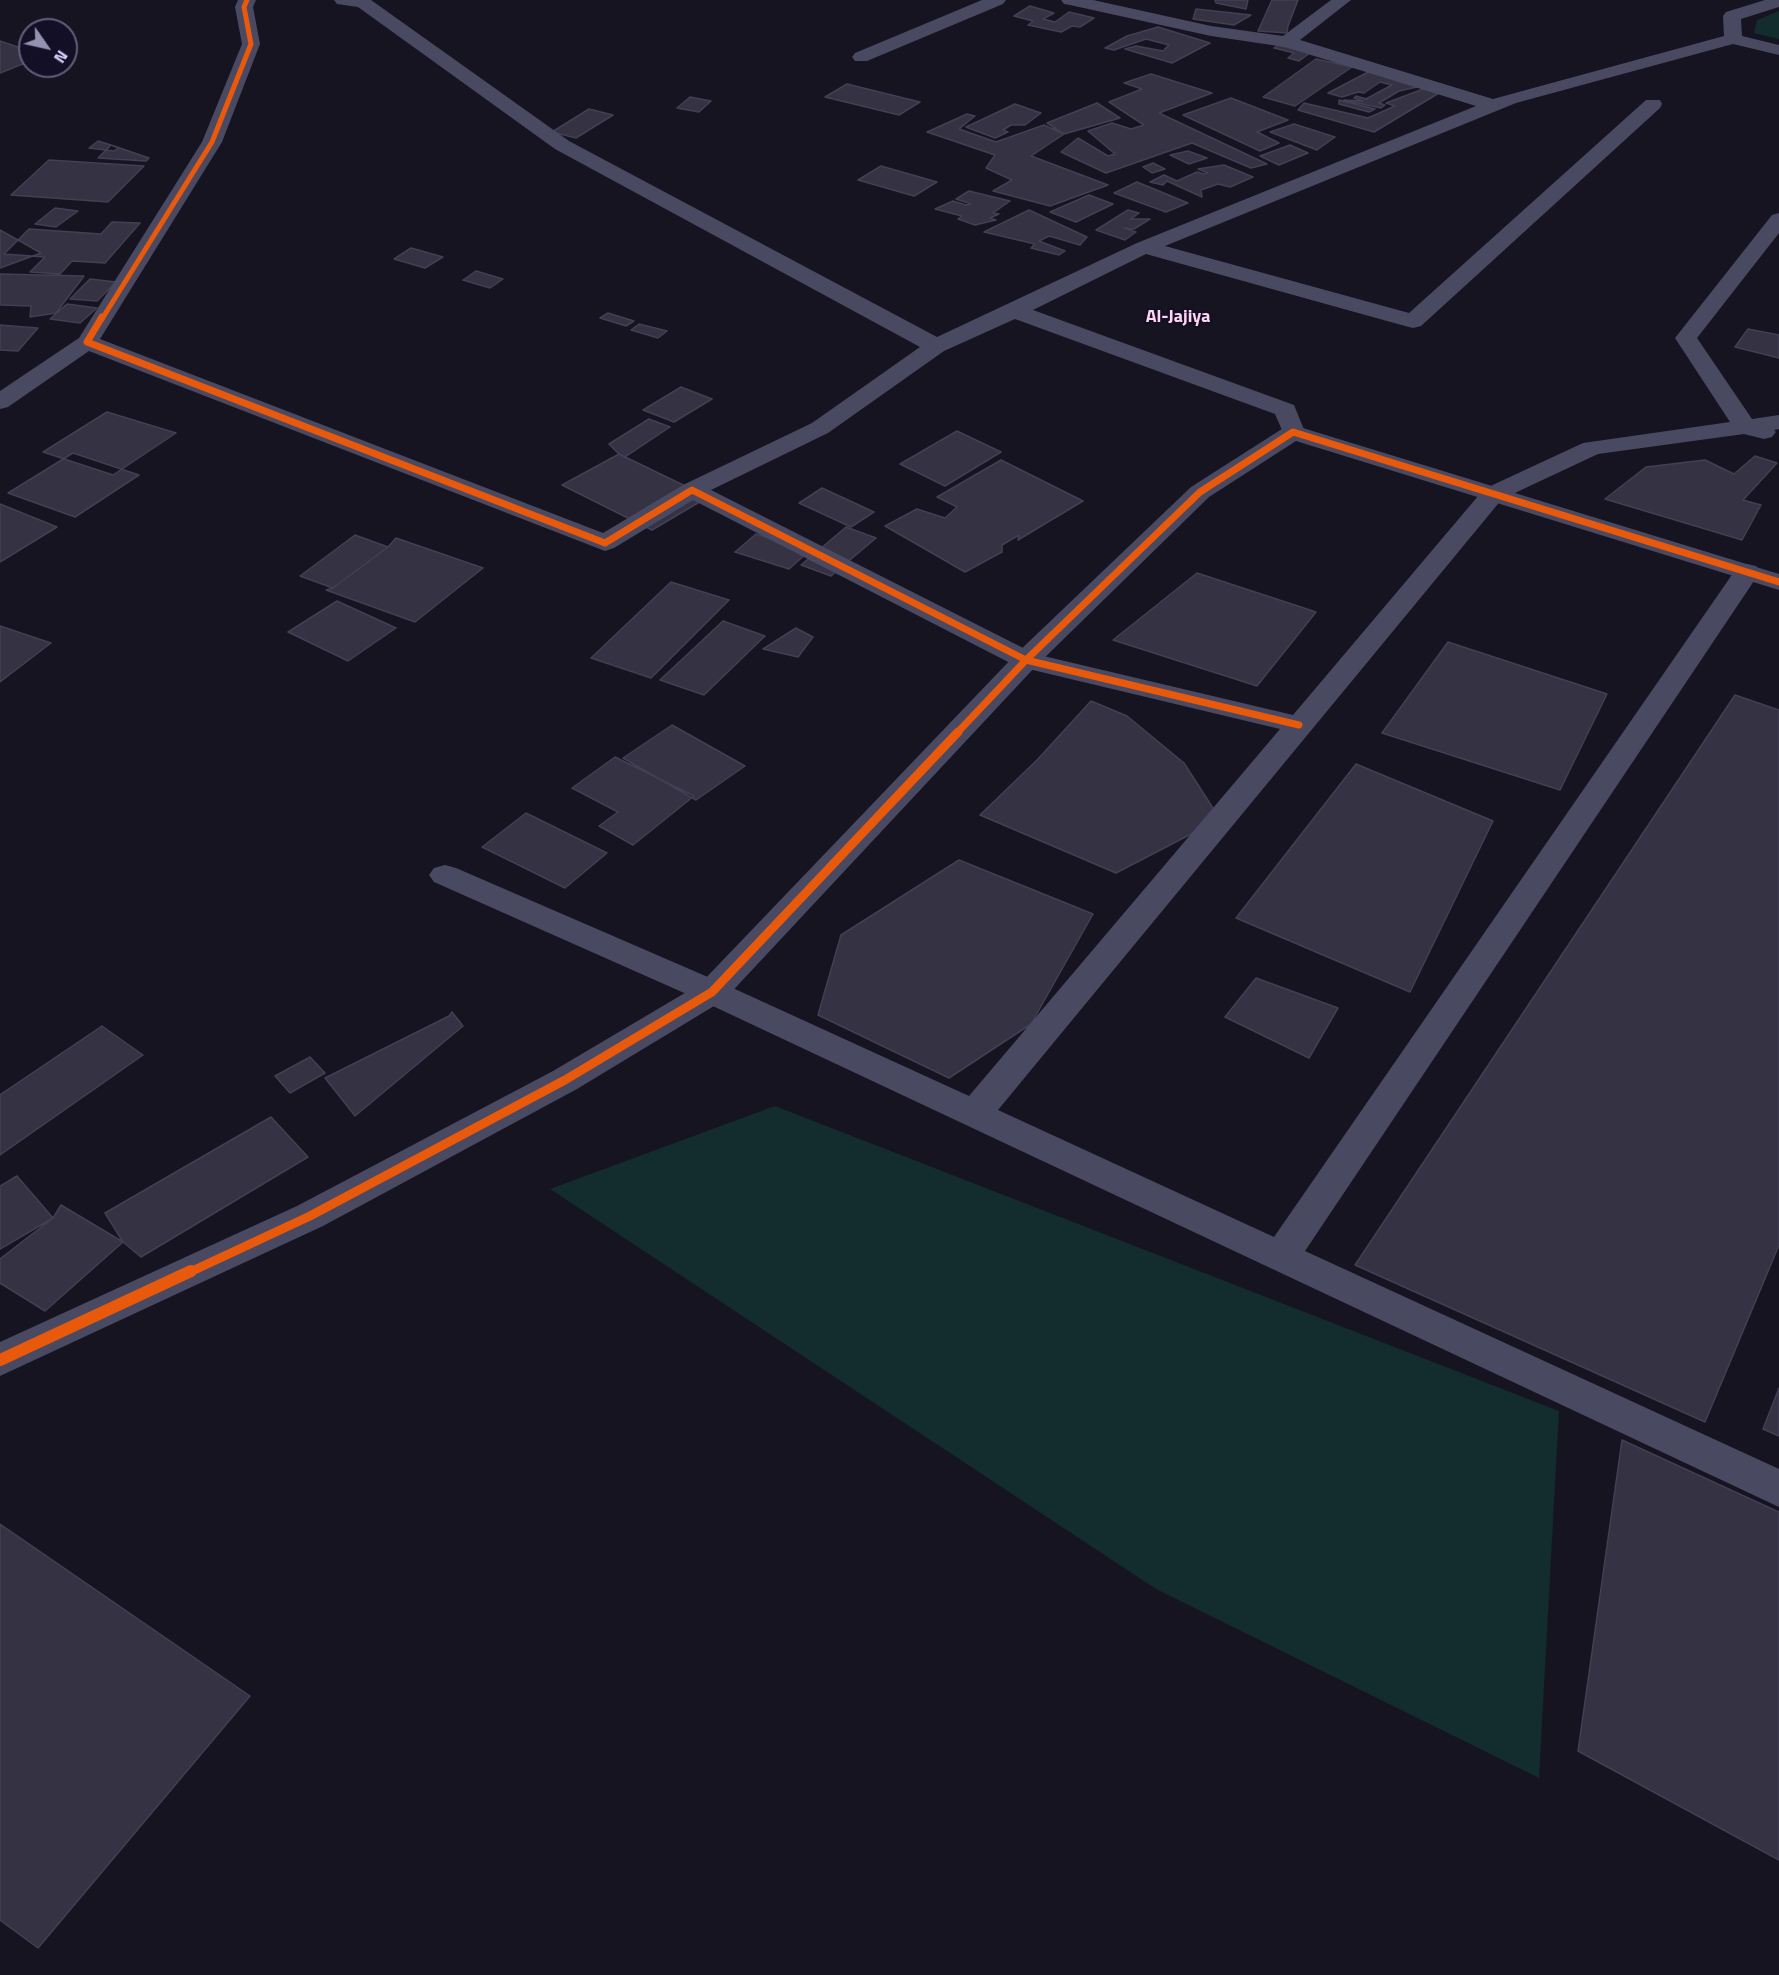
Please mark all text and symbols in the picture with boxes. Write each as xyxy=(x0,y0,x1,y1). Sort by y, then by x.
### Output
north arrow xyxy=(18,18,78,78)
text: N xyxy=(48,46,74,68)
district label: Al-Jajiya xyxy=(1146,307,1210,329)

